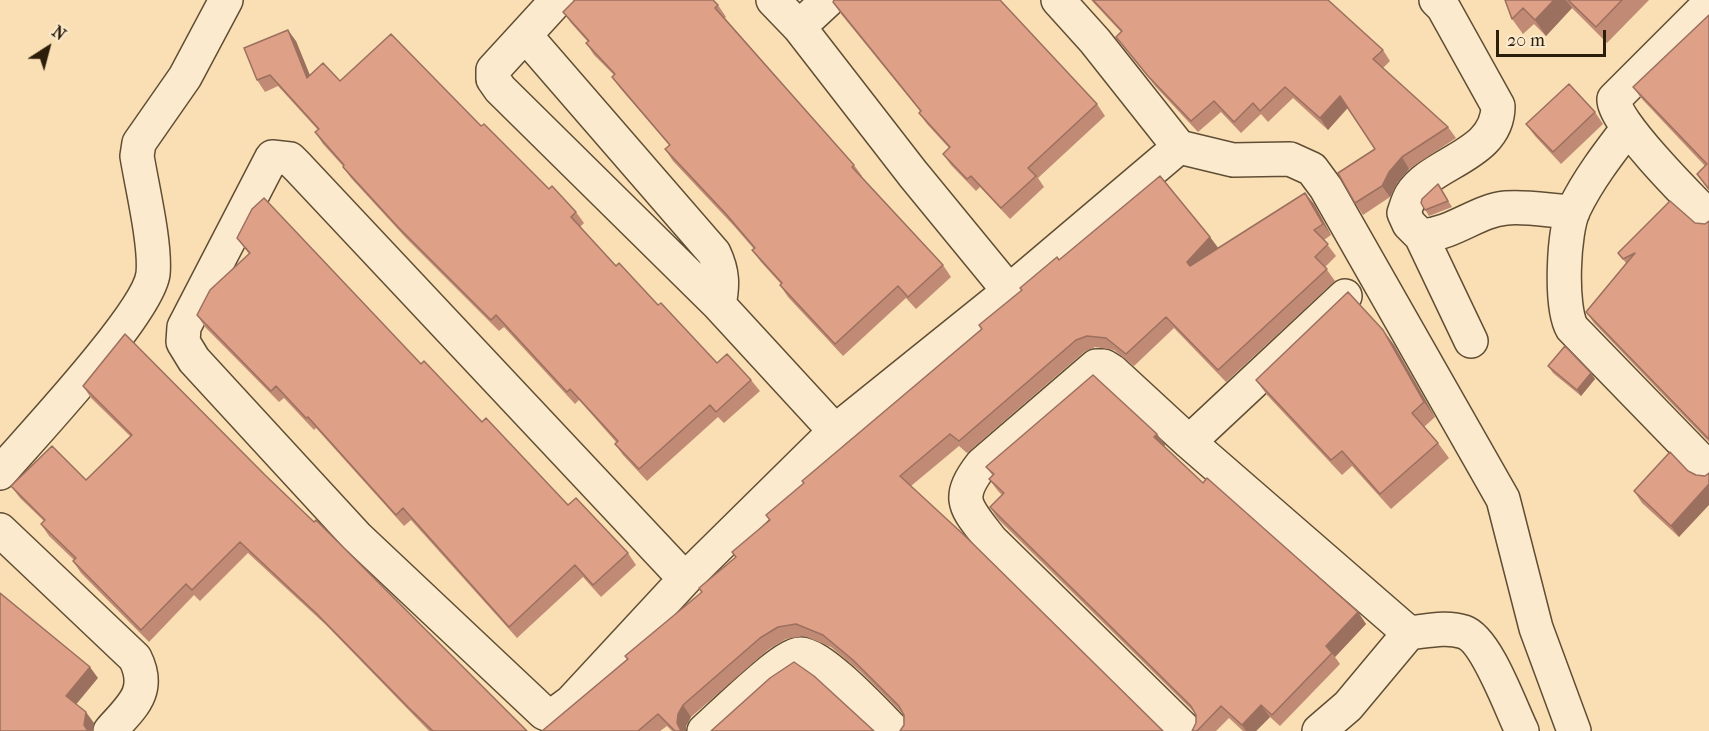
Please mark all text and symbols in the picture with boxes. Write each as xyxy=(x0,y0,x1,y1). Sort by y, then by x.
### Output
north arrow xyxy=(18,18,78,78)
scale bar xyxy=(1499,18,1608,56)
text: N xyxy=(48,22,69,44)
text: 20 m xyxy=(1507,30,1545,51)

